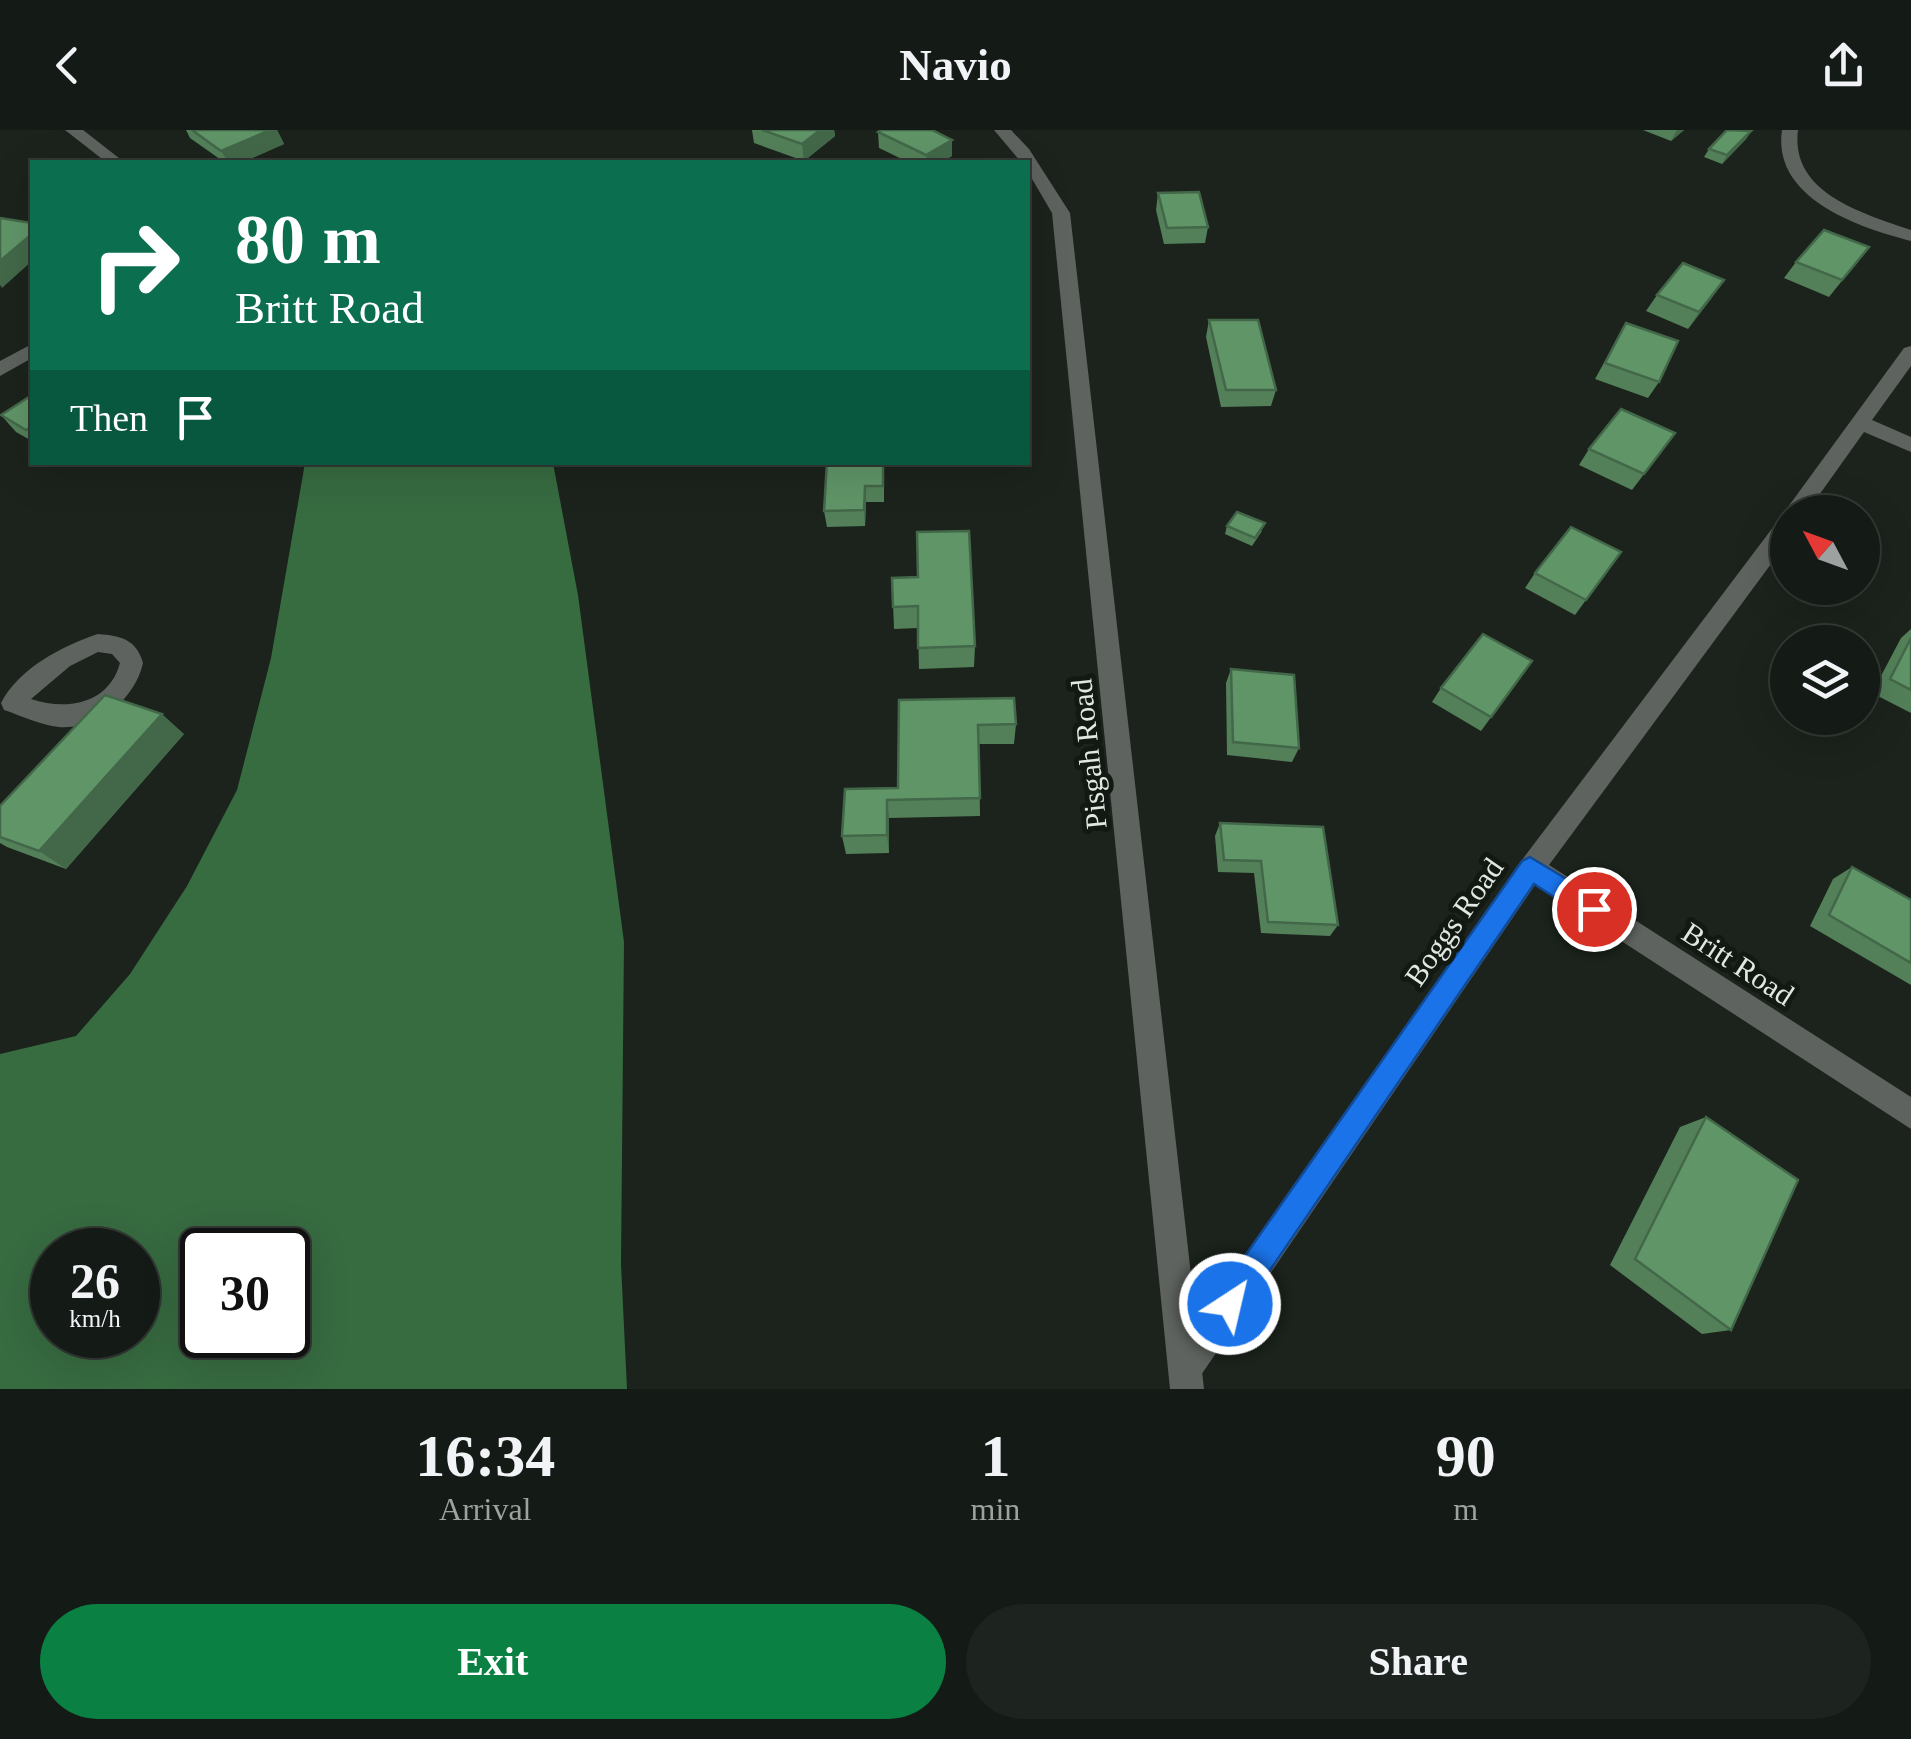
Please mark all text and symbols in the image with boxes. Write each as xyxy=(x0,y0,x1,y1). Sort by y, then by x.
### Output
icon: back xyxy=(40,38,95,93)
icon: share xyxy=(1816,38,1871,93)
text: Navio xyxy=(899,40,1012,90)
icon: right xyxy=(70,200,200,330)
text: 80 m xyxy=(235,201,381,278)
text: Britt Road xyxy=(235,283,424,333)
icon: arrive xyxy=(168,390,223,445)
text: Then xyxy=(70,397,148,439)
north arrow xyxy=(1770,495,1880,605)
map controls xyxy=(1770,495,1880,735)
button: layers xyxy=(1770,625,1880,735)
street label: Pisgah Road xyxy=(1064,677,1113,831)
street label: Boggs Road xyxy=(1398,852,1509,992)
pin xyxy=(1552,867,1637,952)
icon: arrive xyxy=(1567,882,1622,937)
street label: Britt Road xyxy=(1677,915,1800,1012)
speed limit sign: 30 xyxy=(180,1228,310,1358)
position arrow xyxy=(1178,1252,1282,1356)
text: 26 xyxy=(70,1253,120,1309)
text: km/h xyxy=(69,1305,121,1332)
text: 16:34 xyxy=(415,1423,555,1489)
text: 1 xyxy=(980,1423,1010,1489)
text: 90 xyxy=(1436,1423,1496,1489)
text: Arrival xyxy=(439,1491,531,1527)
text: min xyxy=(971,1491,1020,1527)
text: m xyxy=(1453,1491,1478,1527)
button: Exit xyxy=(40,1604,946,1719)
button: Share xyxy=(966,1604,1871,1719)

